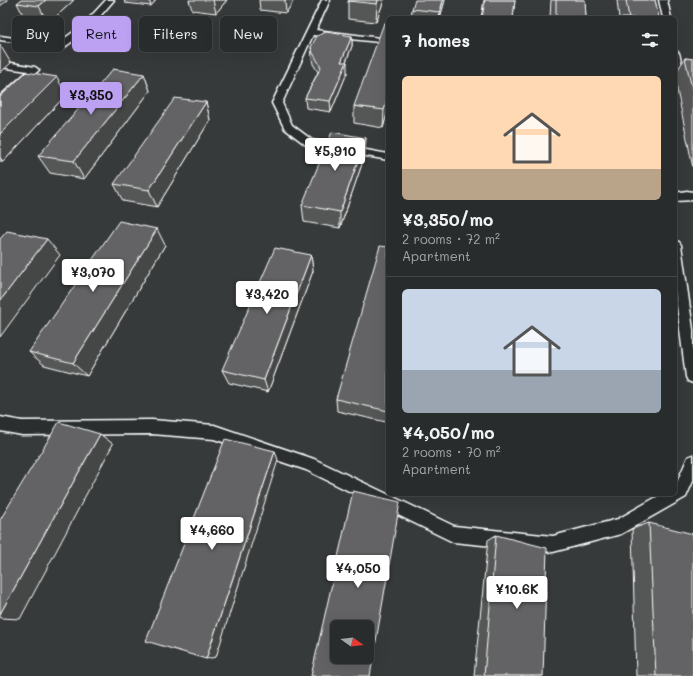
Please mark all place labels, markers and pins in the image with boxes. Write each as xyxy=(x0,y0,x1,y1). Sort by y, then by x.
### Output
pin: ¥3,350 xyxy=(58,82,124,116)
pin: ¥5,910 xyxy=(302,138,368,172)
pin: ¥3,070 xyxy=(60,259,126,293)
pin: ¥3,420 xyxy=(234,281,300,315)
pin: ¥4,660 xyxy=(179,517,245,551)
pin: ¥4,050 xyxy=(325,555,391,589)
pin: ¥10.6K xyxy=(484,576,550,610)

